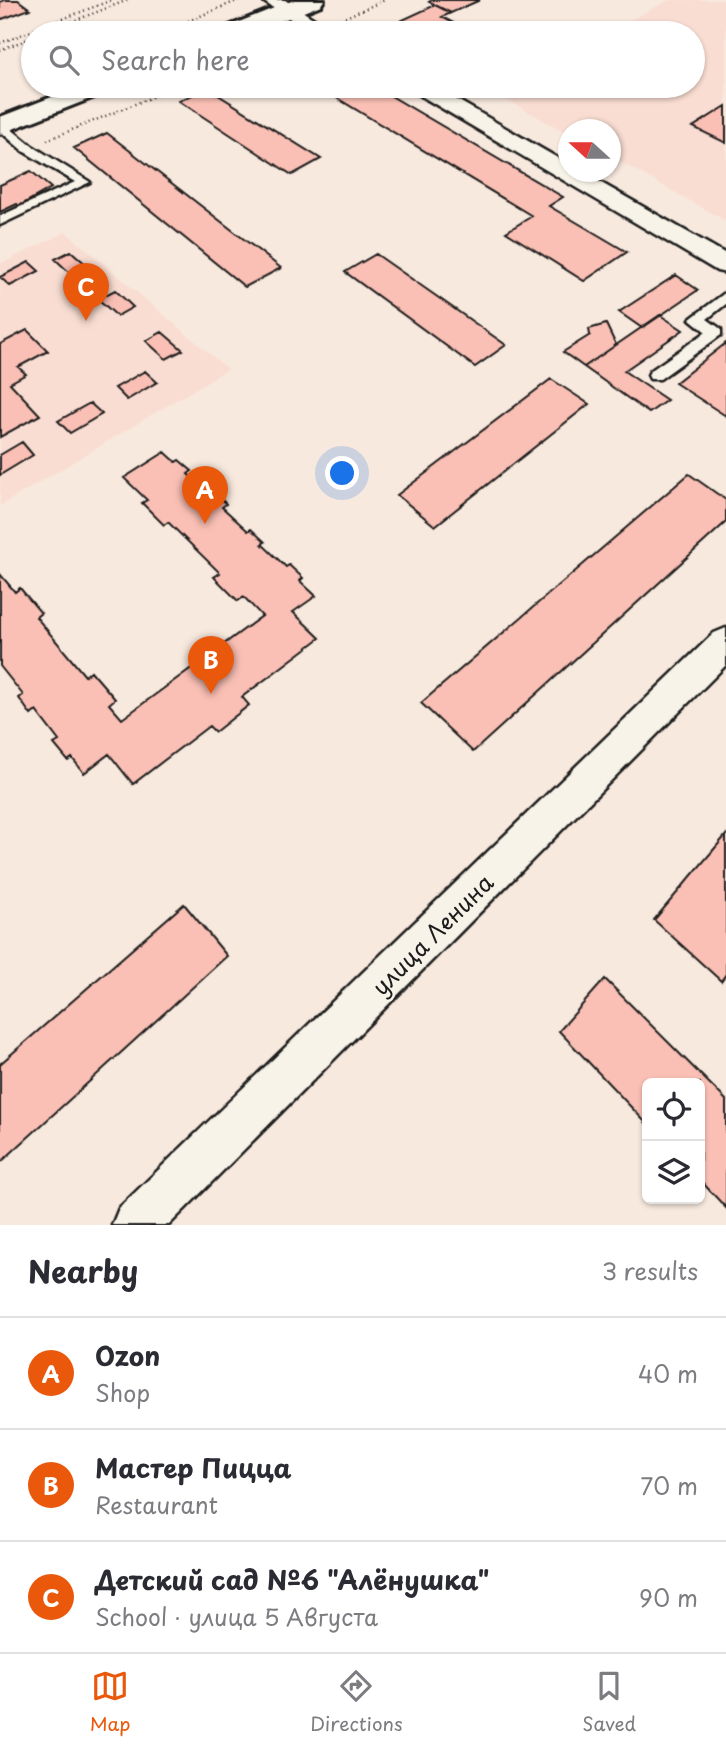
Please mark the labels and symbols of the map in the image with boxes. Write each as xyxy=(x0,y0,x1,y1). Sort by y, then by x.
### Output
north arrow xyxy=(558,119,621,182)
pin: C xyxy=(63,263,109,321)
your location xyxy=(325,456,359,490)
pin: A xyxy=(182,466,228,524)
pin: B xyxy=(188,636,234,694)
street label: улица Ленина xyxy=(363,865,501,1003)

